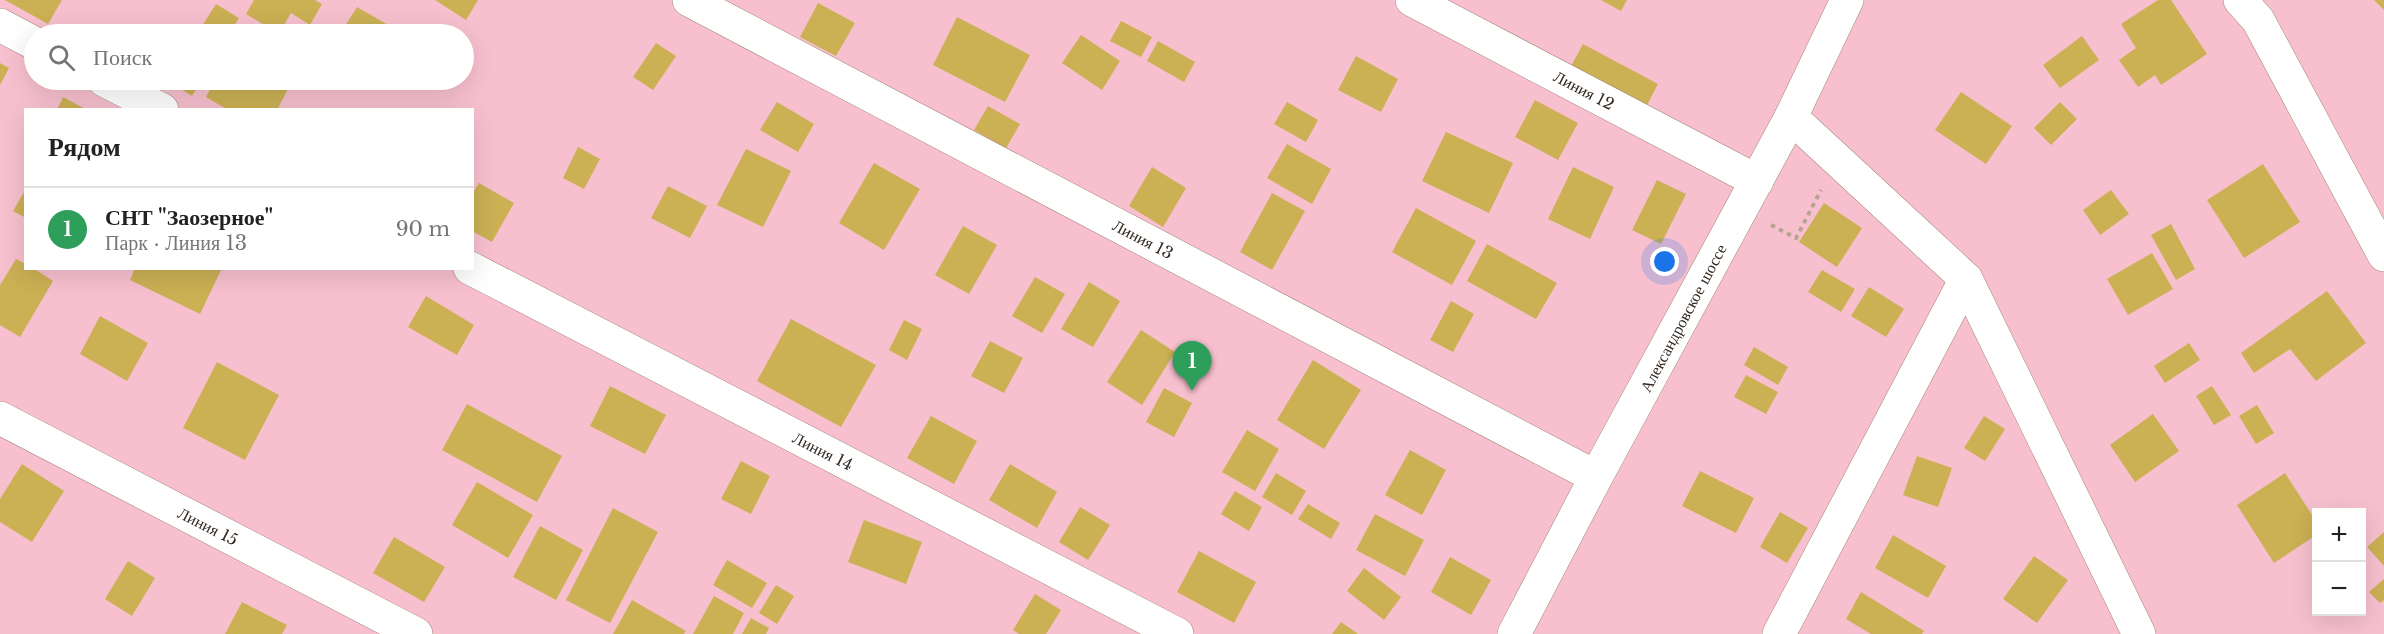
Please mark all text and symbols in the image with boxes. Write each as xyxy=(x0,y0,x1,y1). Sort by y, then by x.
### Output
search box xyxy=(24,24,474,90)
icon: search xyxy=(45,41,78,74)
text: Поиск xyxy=(93,44,152,71)
street label: Линия 12 xyxy=(1550,66,1618,114)
text: Рядом xyxy=(48,131,121,163)
text: СНТ "Заозерное" xyxy=(105,204,273,231)
street label: Линия 13 xyxy=(1109,215,1177,263)
text: 1 xyxy=(63,217,72,241)
text: 90 m xyxy=(396,217,450,241)
text: Парк · Линия 13 xyxy=(105,231,247,255)
street label: Александровское шоссе xyxy=(1635,241,1731,395)
your location xyxy=(1650,247,1679,276)
pin: 1 xyxy=(1172,342,1212,391)
street label: Линия 14 xyxy=(790,427,856,475)
street label: Линия 15 xyxy=(175,502,241,550)
map controls xyxy=(2312,508,2366,616)
button: + xyxy=(2312,508,2366,562)
button: − xyxy=(2312,562,2366,616)

